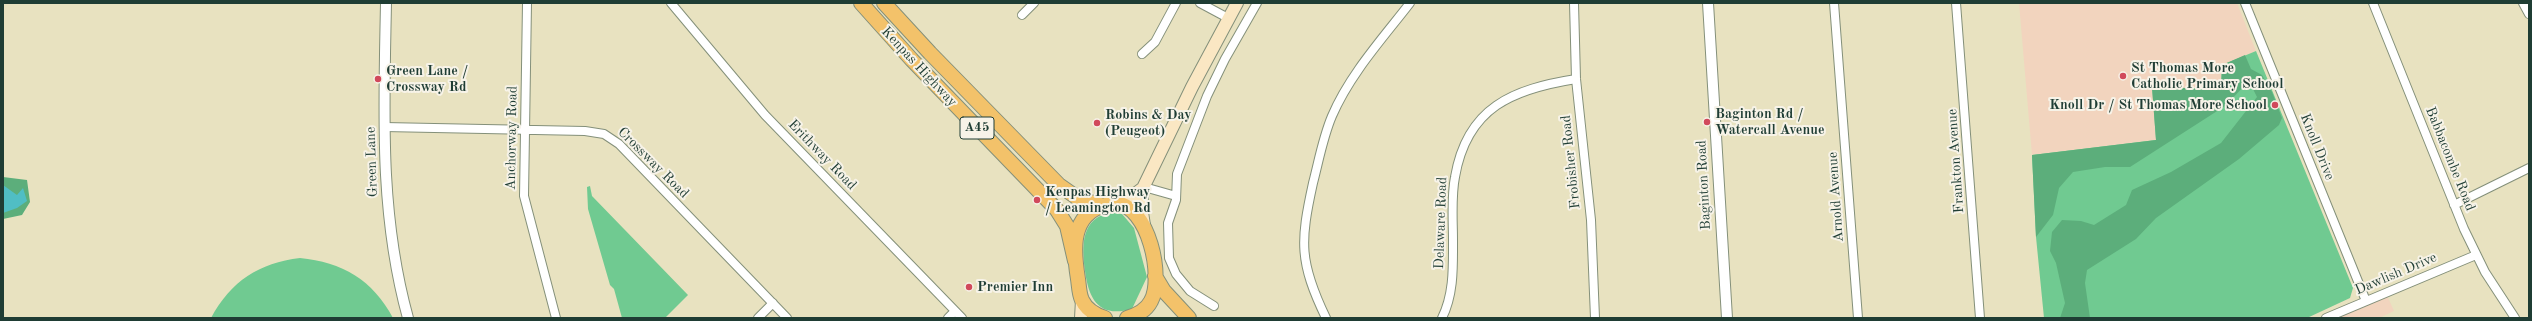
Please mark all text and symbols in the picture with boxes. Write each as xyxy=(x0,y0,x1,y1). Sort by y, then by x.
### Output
street label: Kenpas Highway xyxy=(878,24,960,110)
place label: St Thomas More Catholic Primary School xyxy=(2131,60,2283,92)
place label: Green Lane / Crossway Rd xyxy=(386,63,468,96)
marker: St Thomas More Catholic Primary School xyxy=(2118,71,2128,81)
marker: Green Lane / Crossway Rd xyxy=(373,74,383,84)
street label: Anchorway Road xyxy=(503,86,521,190)
place label: Knoll Dr / St Thomas More School xyxy=(2049,97,2267,113)
marker: Knoll Dr / St Thomas More School xyxy=(2270,100,2280,110)
street label: Babbacombe Road xyxy=(2421,105,2479,213)
place label: Baginton Rd / Watercall Avenue xyxy=(1715,106,1825,138)
place label: Robins & Day (Peugeot) xyxy=(1105,107,1192,140)
street label: Frankton Avenue xyxy=(1944,108,1968,214)
street label: Knoll Drive xyxy=(2296,111,2338,183)
street label: Frobisher Road xyxy=(1558,114,1584,210)
street label: Erithway Road xyxy=(784,116,860,194)
road number: A45 xyxy=(960,117,994,139)
marker: Baginton Rd / Watercall Avenue xyxy=(1702,117,1712,127)
marker: Robins & Day (Peugeot) xyxy=(1092,118,1102,128)
street label: Crossway Road xyxy=(614,124,692,202)
street label: Green Lane xyxy=(362,126,382,198)
street label: Baginton Road xyxy=(1693,140,1715,230)
street label: Arnold Avenue xyxy=(1824,151,1848,243)
street label: Delaware Road xyxy=(1431,177,1451,269)
place label: Kenpas Highway / Leamington Rd xyxy=(1045,184,1151,216)
marker: Kenpas Highway / Leamington Rd xyxy=(1032,195,1042,205)
street label: Dawlish Drive xyxy=(2353,249,2439,299)
place label: Premier Inn xyxy=(977,279,1053,295)
marker: Premier Inn xyxy=(964,282,974,292)

